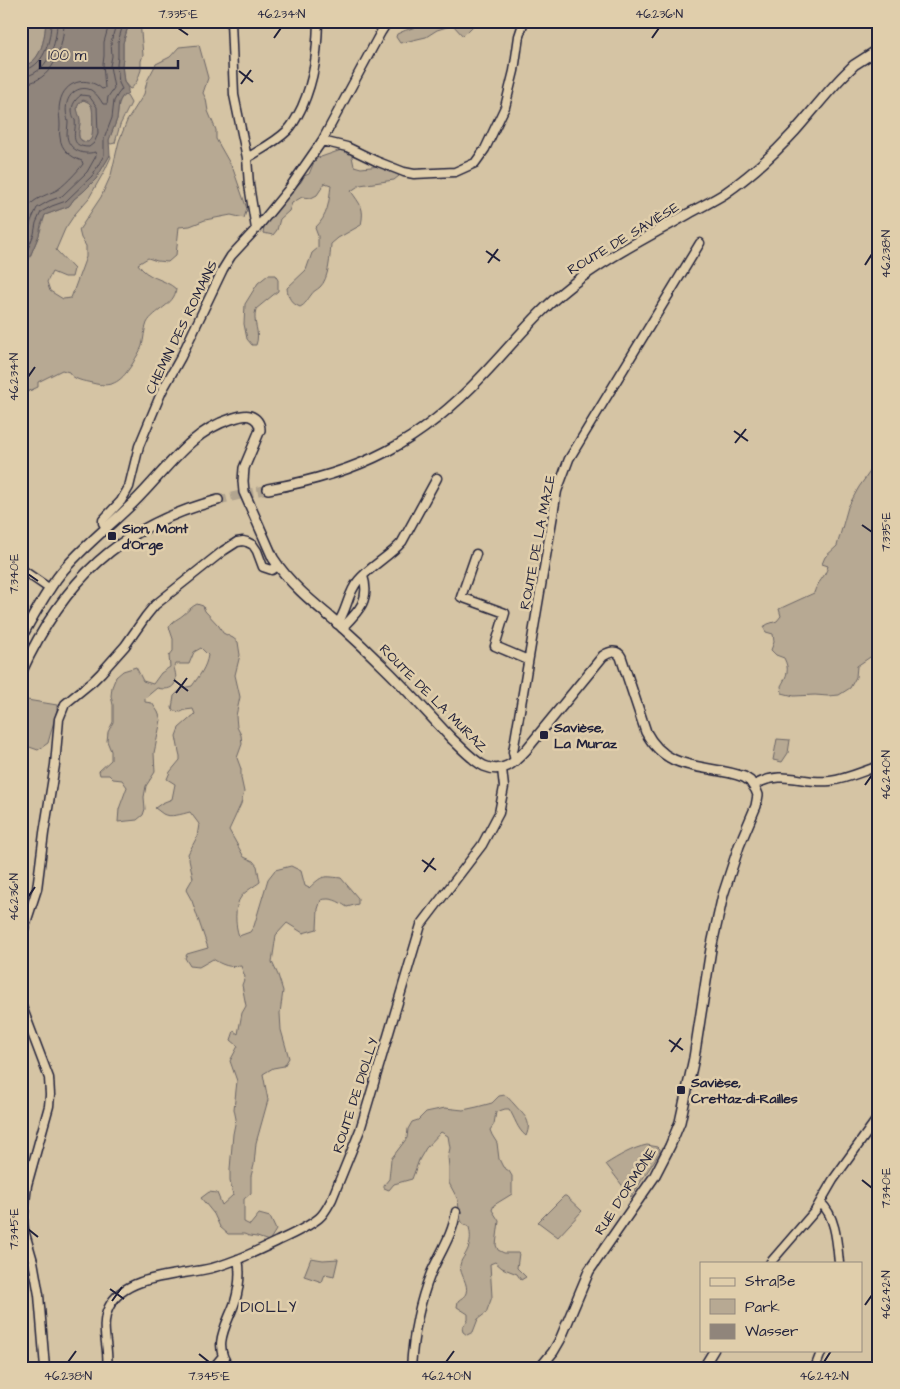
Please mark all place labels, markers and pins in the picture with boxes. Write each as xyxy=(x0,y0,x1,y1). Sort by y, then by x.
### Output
place label: Sion, Mont d'Orge xyxy=(121,519,189,556)
marker: Sion, Mont d'Orge xyxy=(106,530,118,542)
place label: Savièse, La Muraz xyxy=(553,718,618,754)
marker: Savièse, La Muraz xyxy=(538,729,550,741)
place label: Savièse, Crettaz-di-Railles xyxy=(690,1073,798,1109)
marker: Savièse, Crettaz-di-Railles xyxy=(675,1084,687,1096)

